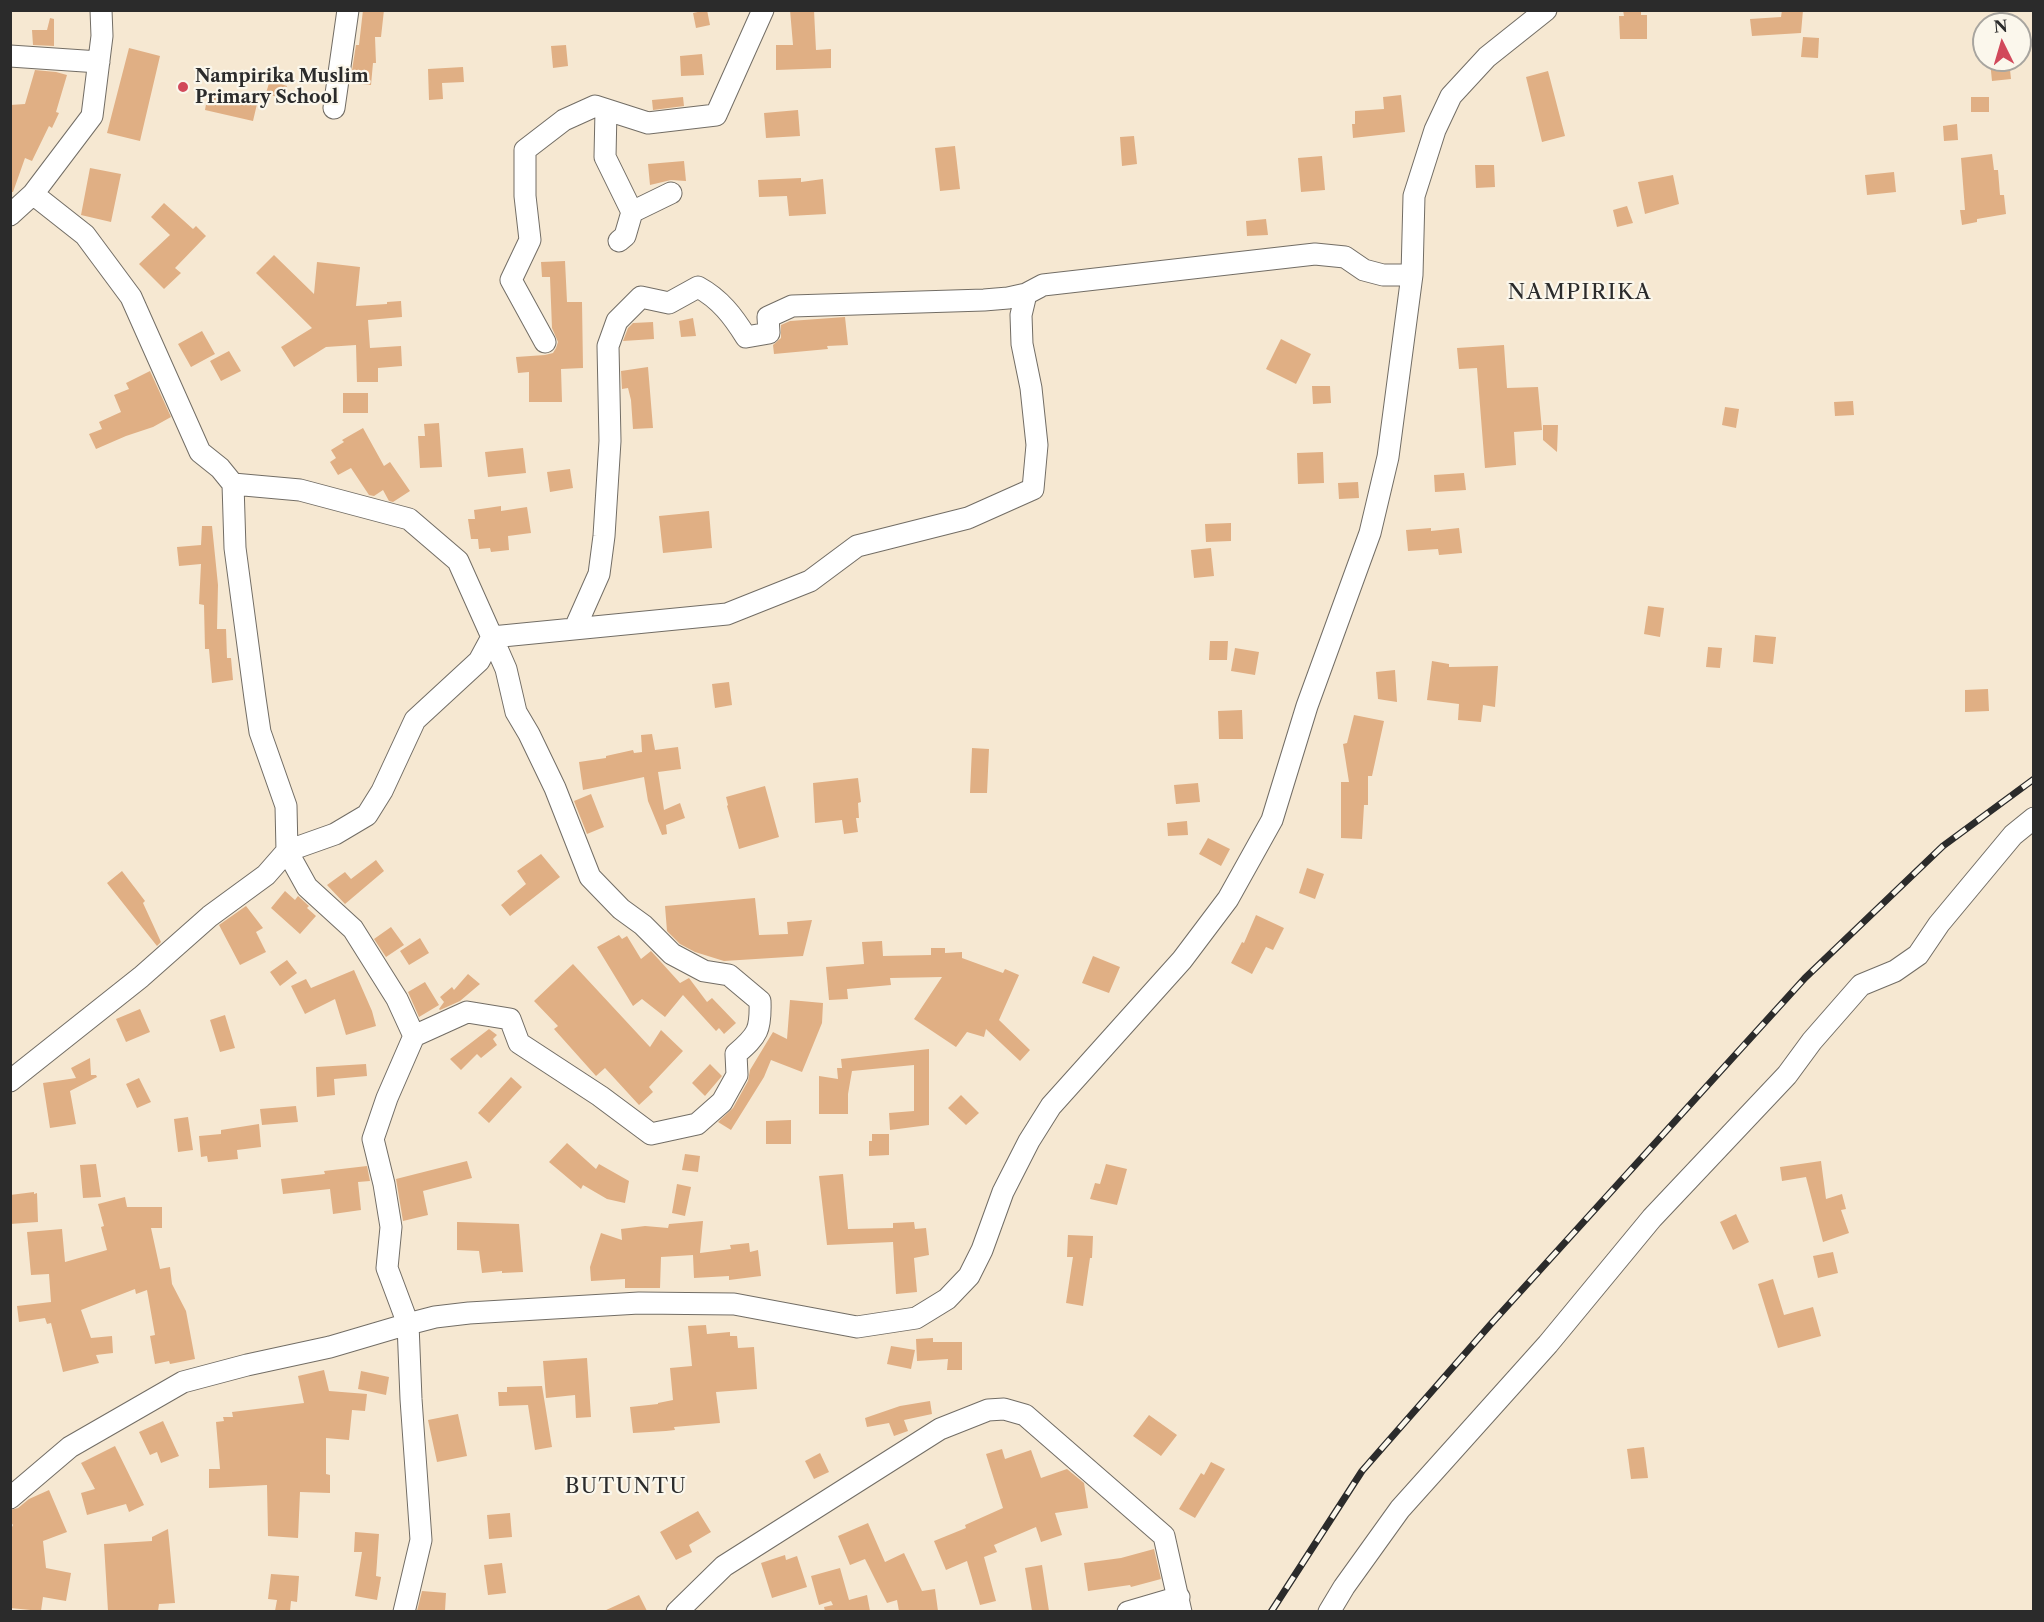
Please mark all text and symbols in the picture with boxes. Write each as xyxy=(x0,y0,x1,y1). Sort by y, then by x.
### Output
north arrow xyxy=(1972,12,2032,72)
text: N xyxy=(1993,15,2008,37)
place label: Nampirika Muslim Primary School xyxy=(195,66,369,109)
marker: Nampirika Muslim Primary School xyxy=(176,80,190,94)
district label: NAMPIRIKA xyxy=(1508,280,1652,306)
district label: BUTUNTU xyxy=(565,1474,687,1500)

